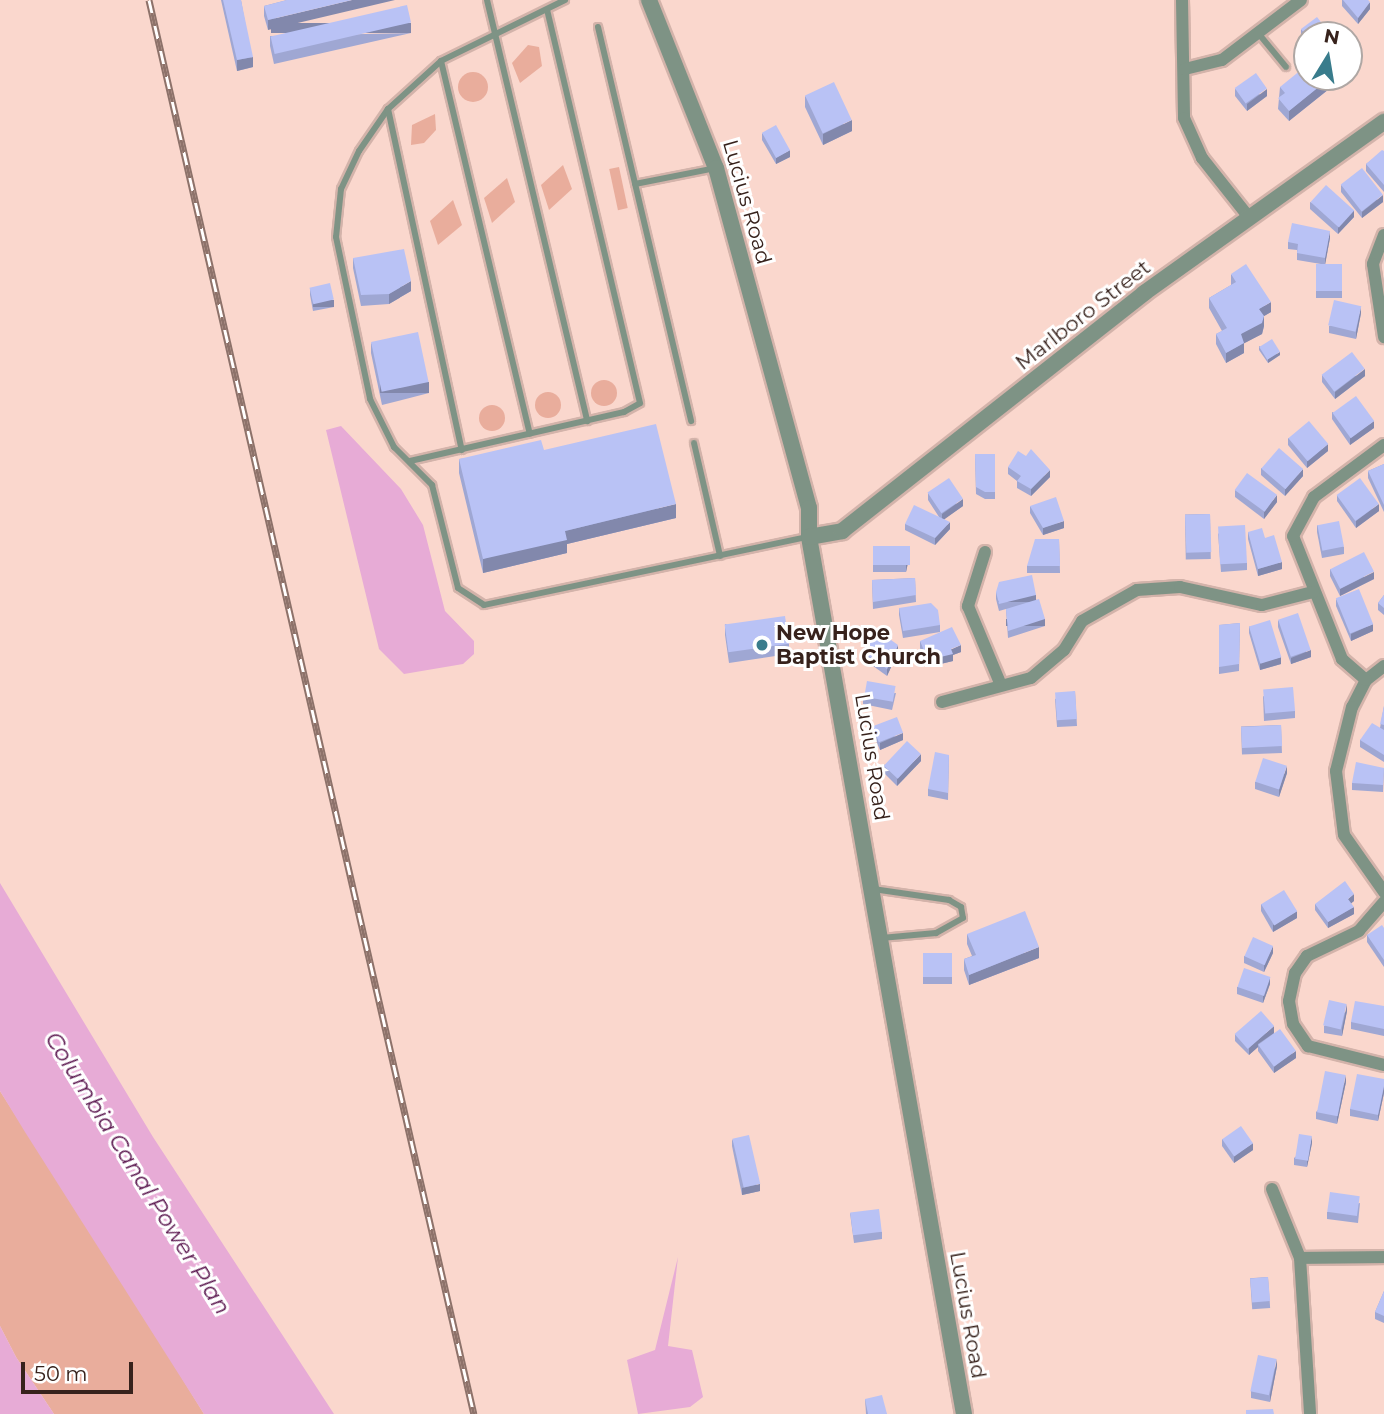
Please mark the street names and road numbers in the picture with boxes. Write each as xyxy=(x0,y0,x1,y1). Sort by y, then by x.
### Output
street label: Lucius Road xyxy=(717,137,777,267)
street label: Marlboro Street xyxy=(1011,255,1155,375)
street label: Lucius Road xyxy=(850,692,894,822)
street label: Lucius Road xyxy=(944,1250,992,1380)

